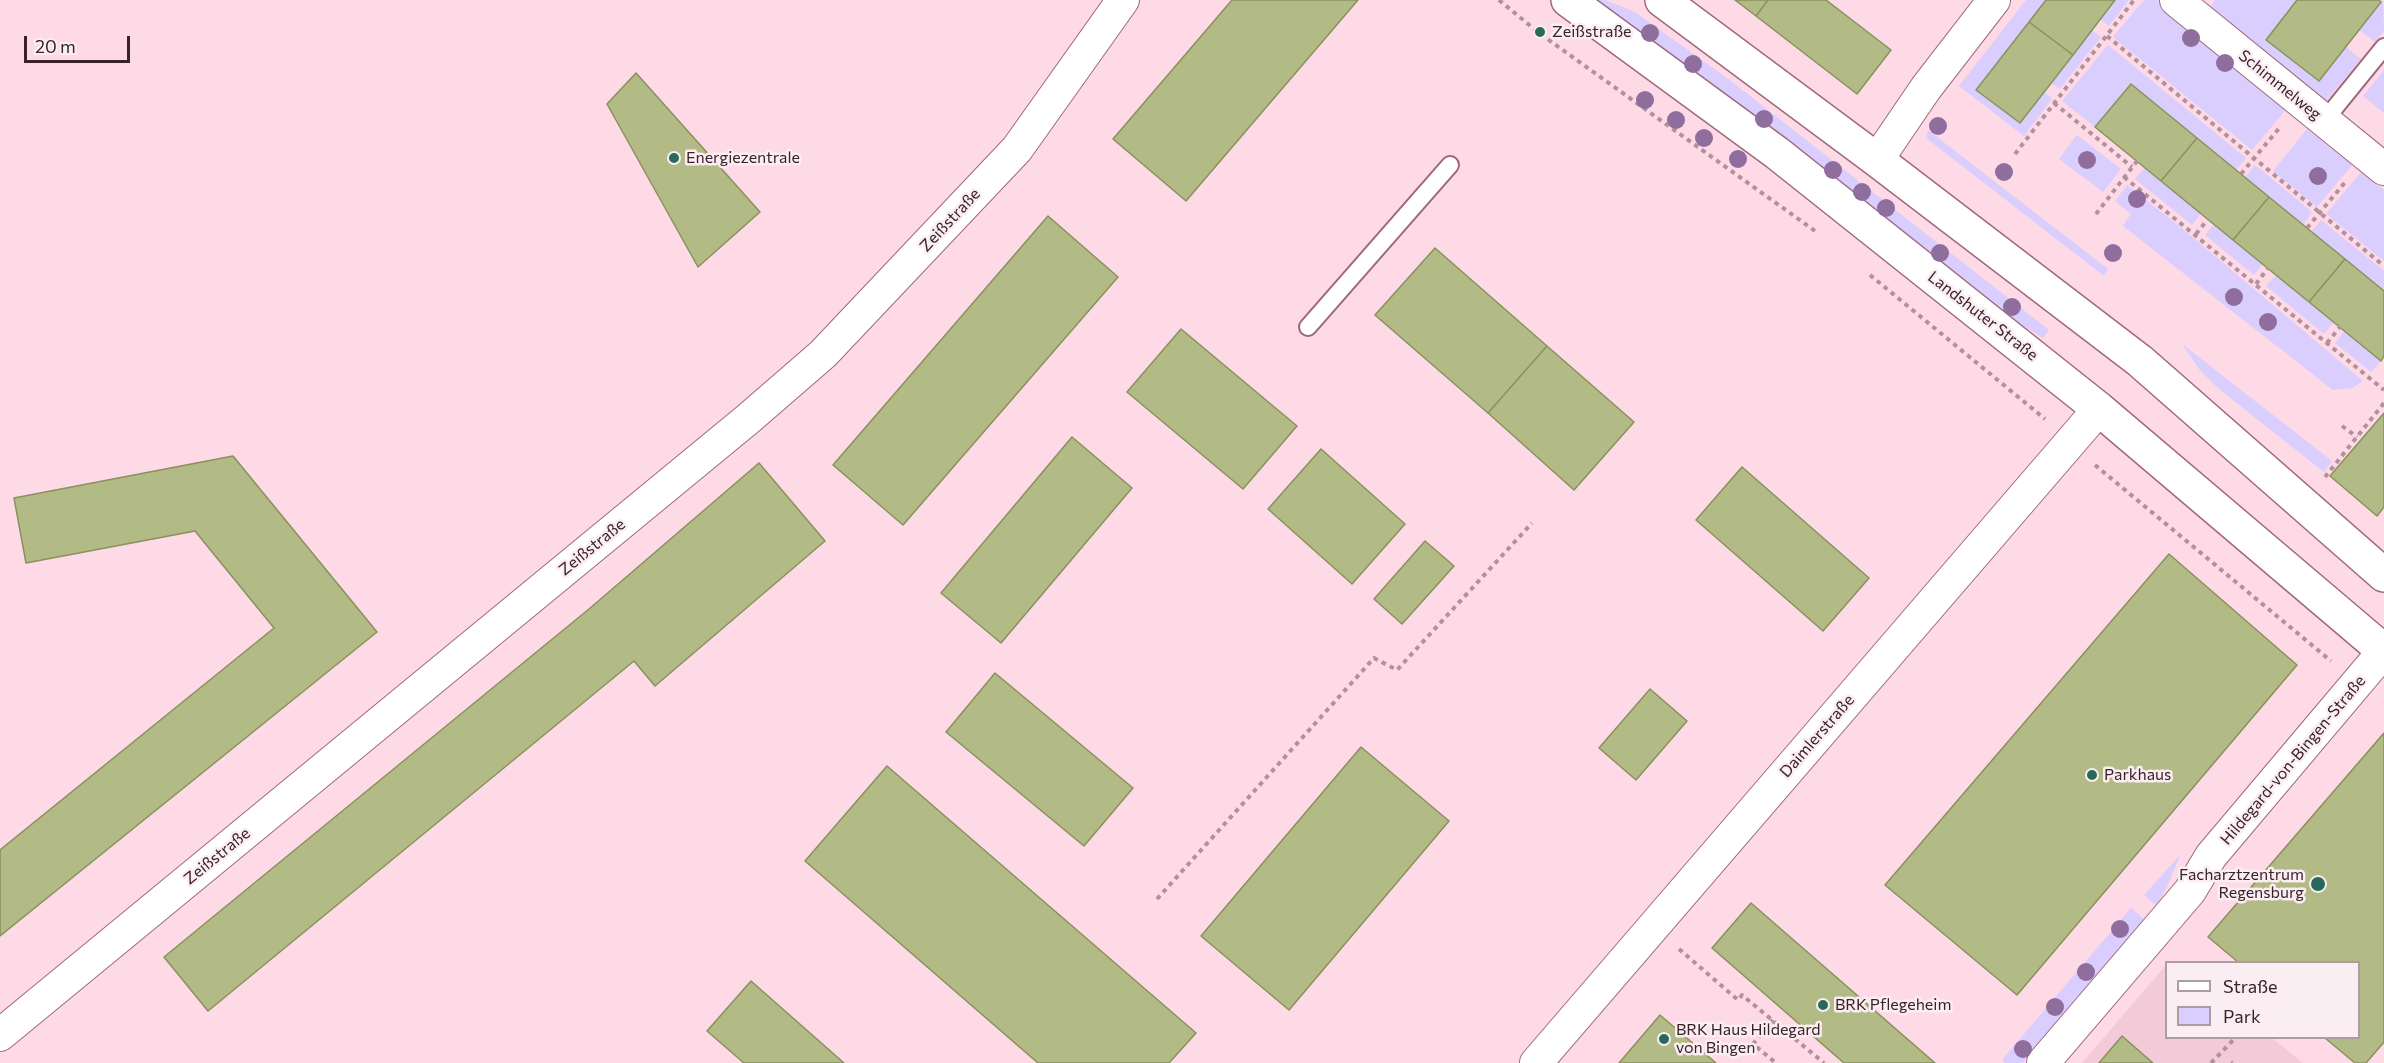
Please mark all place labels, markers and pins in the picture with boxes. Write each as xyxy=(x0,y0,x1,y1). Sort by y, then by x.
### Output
place label: Zeißstraße xyxy=(1552,22,1632,42)
marker: Zeißstraße xyxy=(1533,25,1547,39)
place label: Energiezentrale xyxy=(686,148,800,168)
marker: Energiezentrale xyxy=(667,151,681,165)
place label: Parkhaus xyxy=(2104,765,2171,785)
marker: Parkhaus xyxy=(2085,768,2099,782)
place label: Facharztzentrum Regensburg xyxy=(2179,865,2304,903)
marker: Facharztzentrum Regensburg xyxy=(2309,875,2327,893)
place label: BRK Pflegeheim xyxy=(1835,995,1951,1015)
marker: BRK Pflegeheim xyxy=(1816,998,1830,1012)
place label: BRK Haus Hildegard von Bingen xyxy=(1676,1020,1821,1058)
marker: BRK Haus Hildegard von Bingen xyxy=(1657,1032,1671,1046)

